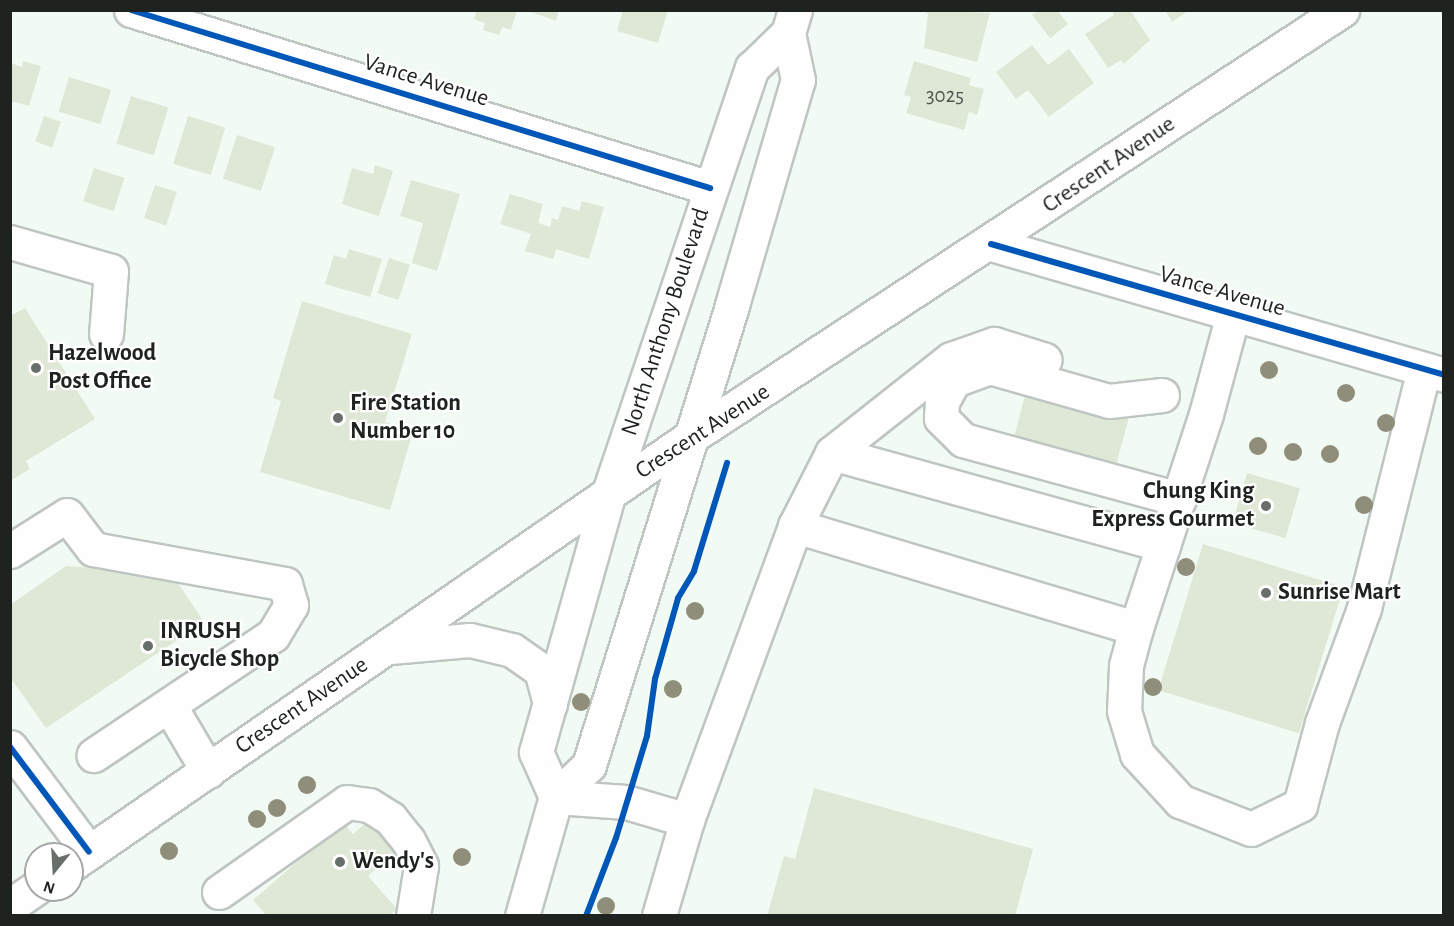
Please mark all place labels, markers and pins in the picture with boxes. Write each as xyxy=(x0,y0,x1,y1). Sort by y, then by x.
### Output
place label: Hazelwood Post Office xyxy=(48,340,156,396)
marker: Hazelwood Post Office xyxy=(29,361,43,375)
place label: Fire Station Number 10 xyxy=(350,390,461,446)
marker: Fire Station Number 10 xyxy=(331,411,345,425)
place label: Chung King Express Gourmet xyxy=(1091,478,1254,534)
marker: Chung King Express Gourmet xyxy=(1259,499,1273,513)
place label: Sunrise Mart xyxy=(1278,579,1401,607)
marker: Sunrise Mart xyxy=(1259,586,1273,600)
place label: INRUSH Bicycle Shop xyxy=(160,618,279,674)
marker: INRUSH Bicycle Shop xyxy=(141,639,155,653)
place label: Wendy's xyxy=(352,848,434,876)
marker: Wendy's xyxy=(333,855,347,869)

